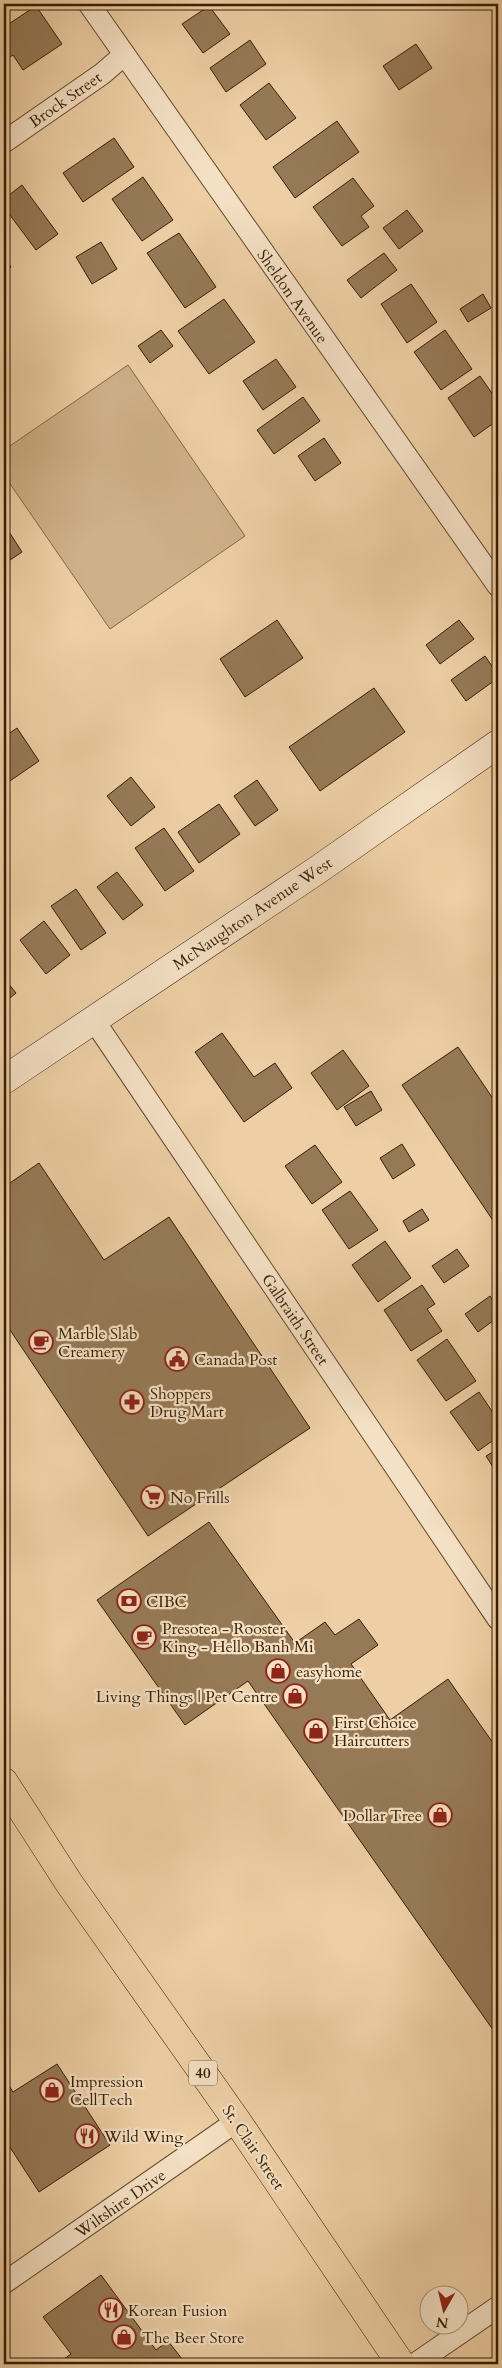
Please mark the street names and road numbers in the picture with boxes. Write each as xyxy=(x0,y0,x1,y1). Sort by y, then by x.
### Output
street label: Brock Street xyxy=(25,67,106,133)
street label: Sheldon Avenue xyxy=(251,245,333,348)
street label: McNaughton Avenue West xyxy=(168,852,337,976)
street label: Galbraith Street xyxy=(256,1269,334,1370)
road number: 40 xyxy=(189,2060,217,2086)
street label: St. Clair Street xyxy=(217,2101,290,2194)
street label: Wiltshire Drive xyxy=(70,2164,170,2244)

